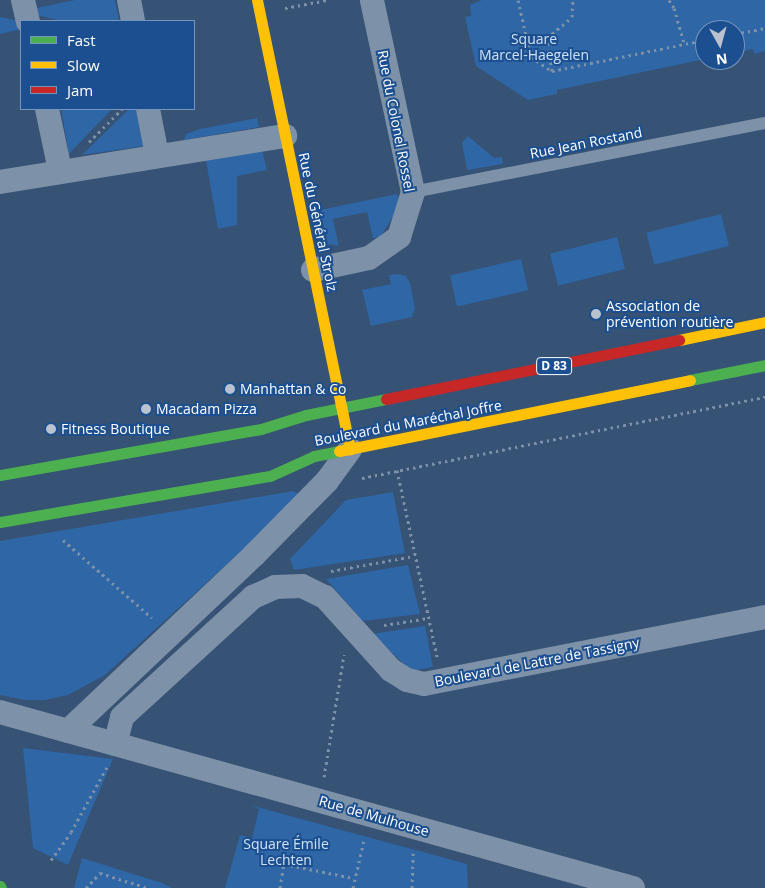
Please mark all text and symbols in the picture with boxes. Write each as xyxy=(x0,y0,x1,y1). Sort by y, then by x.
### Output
legend xyxy=(20,20,195,110)
north arrow xyxy=(695,20,745,70)
text: Fast xyxy=(67,30,96,50)
park label: Square Marcel-Haegelen xyxy=(479,31,589,64)
street label: Rue du Colonel Rossel xyxy=(374,49,418,193)
text: N xyxy=(715,49,729,70)
text: Slow xyxy=(67,55,100,75)
text: Jam xyxy=(67,80,93,100)
street label: Rue Jean Rostand xyxy=(528,124,644,162)
street label: Rue du Général Strolz xyxy=(295,151,341,293)
place label: Association de prévention routière xyxy=(606,298,733,331)
marker: Association de prévention routière xyxy=(590,308,602,320)
road number: D 83 xyxy=(535,356,573,376)
place label: Manhattan & Co xyxy=(240,381,346,397)
marker: Manhattan & Co xyxy=(224,383,236,395)
street label: Boulevard du Maréchal Joffre xyxy=(313,397,503,449)
place label: Macadam Pizza xyxy=(156,401,257,417)
marker: Macadam Pizza xyxy=(140,403,152,415)
place label: Fitness Boutique xyxy=(61,421,170,437)
marker: Fitness Boutique xyxy=(45,423,57,435)
street label: Boulevard de Lattre de Tassigny xyxy=(433,634,641,690)
street label: Rue de Mulhouse xyxy=(317,792,431,840)
park label: Square Émile Lechten xyxy=(243,836,329,869)

